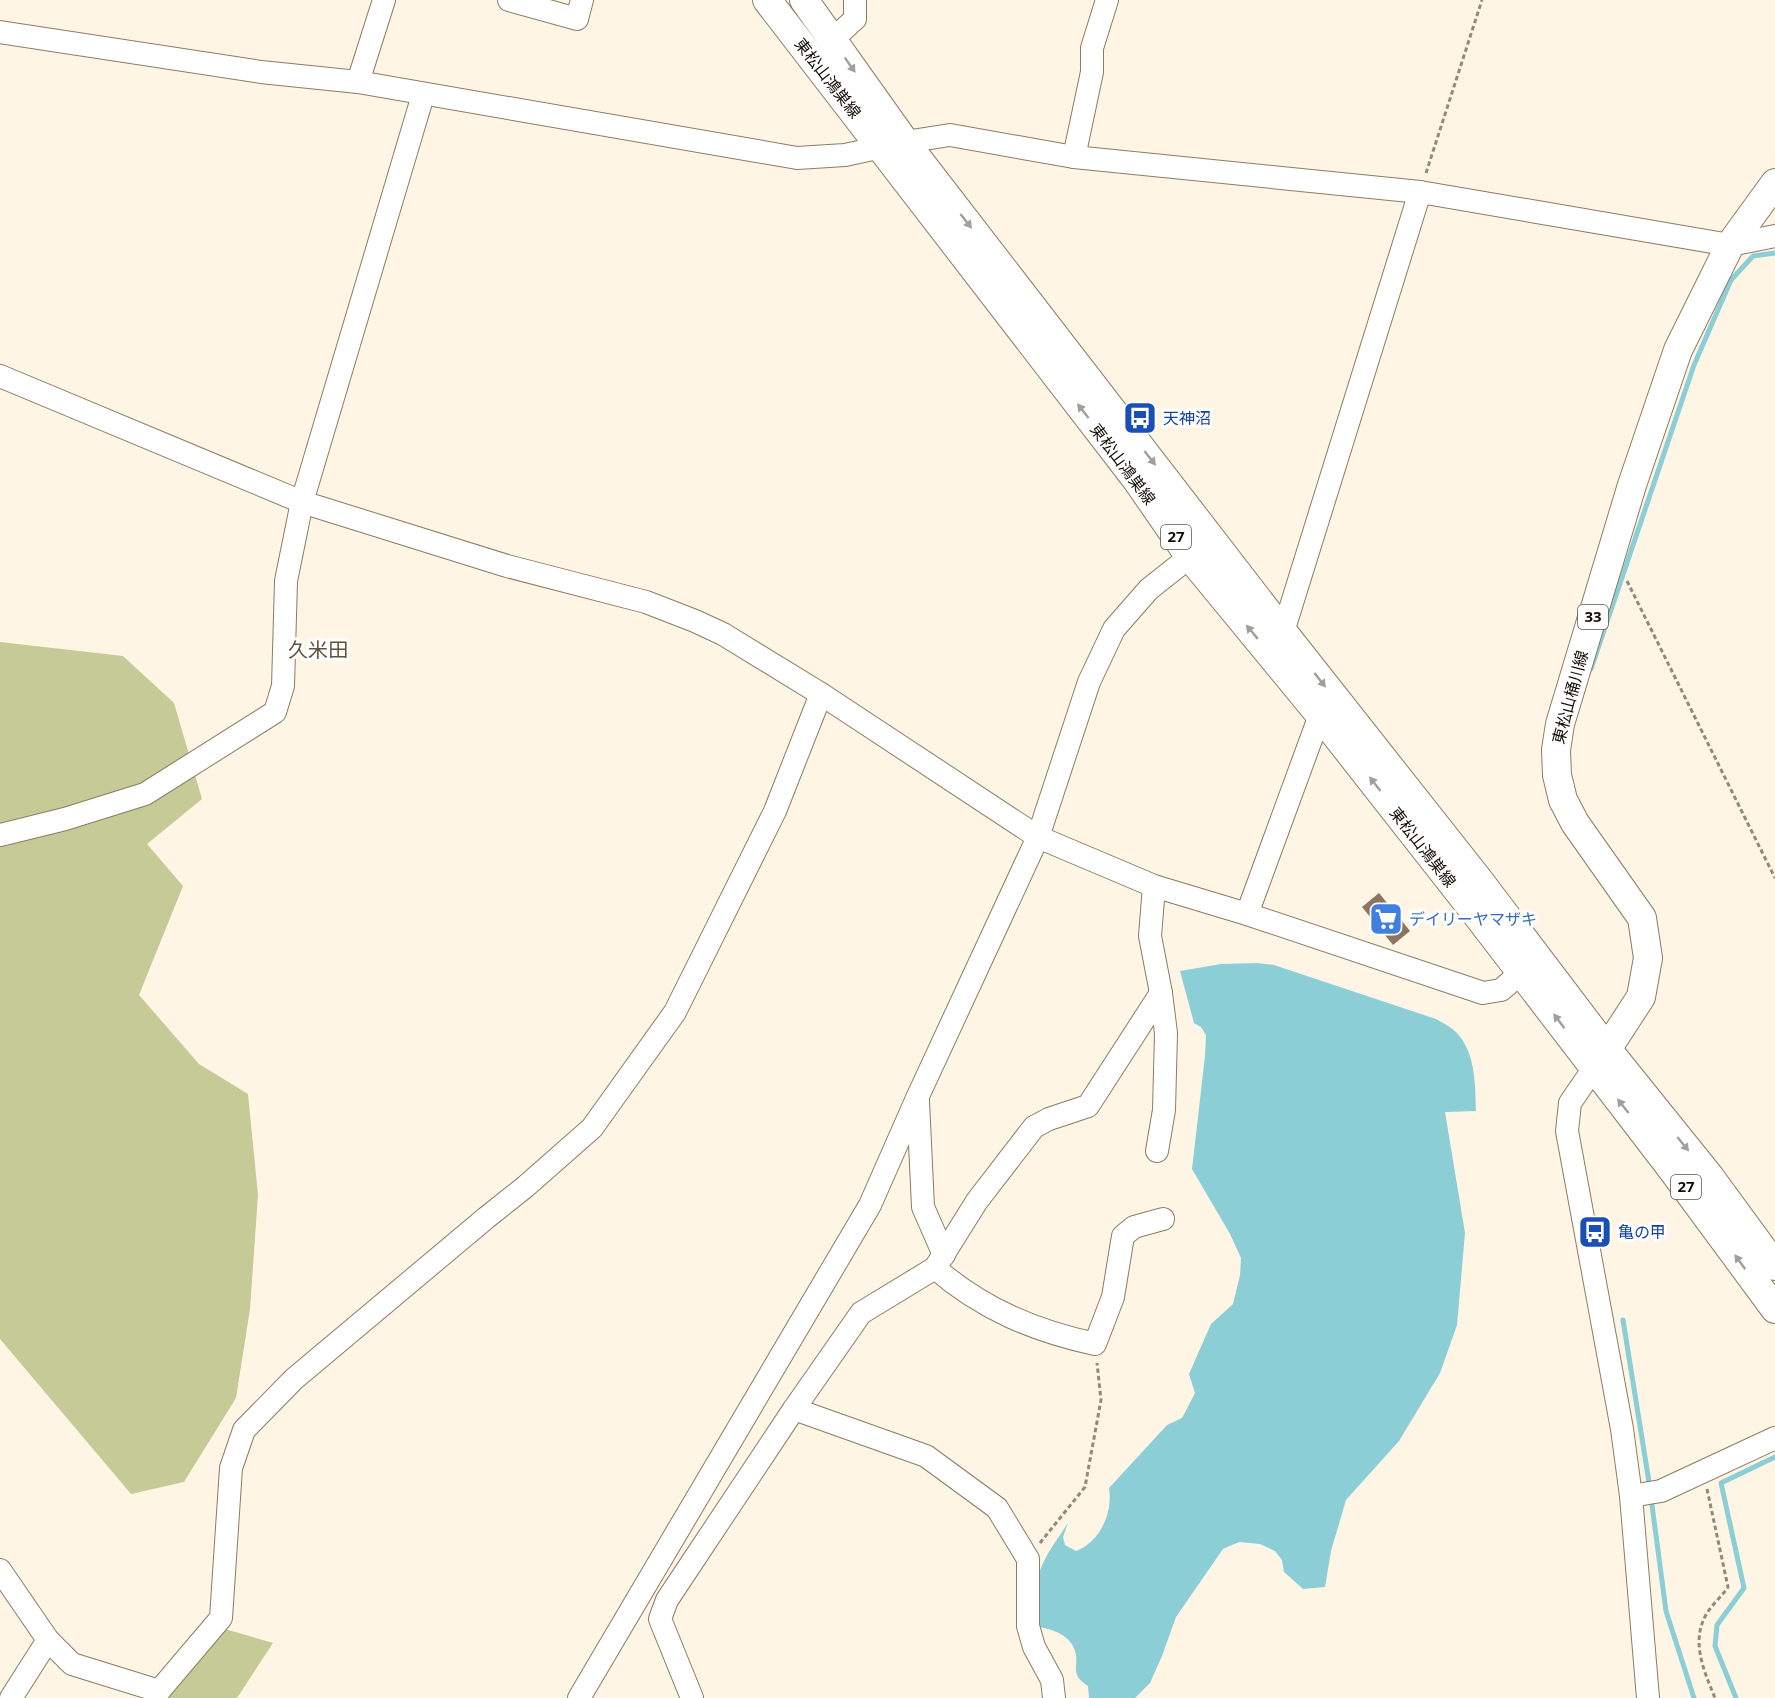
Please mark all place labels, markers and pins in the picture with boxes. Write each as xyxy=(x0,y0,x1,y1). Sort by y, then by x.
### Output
bus stop icon: 天神沼 xyxy=(1122,400,1158,436)
place label: 天神沼 xyxy=(1163,407,1211,429)
supermarket icon: デイリーヤマザキ xyxy=(1368,901,1404,937)
place label: デイリーヤマザキ xyxy=(1409,908,1537,930)
bus stop icon: 亀の甲 xyxy=(1577,1214,1613,1250)
place label: 亀の甲 xyxy=(1618,1221,1666,1243)

